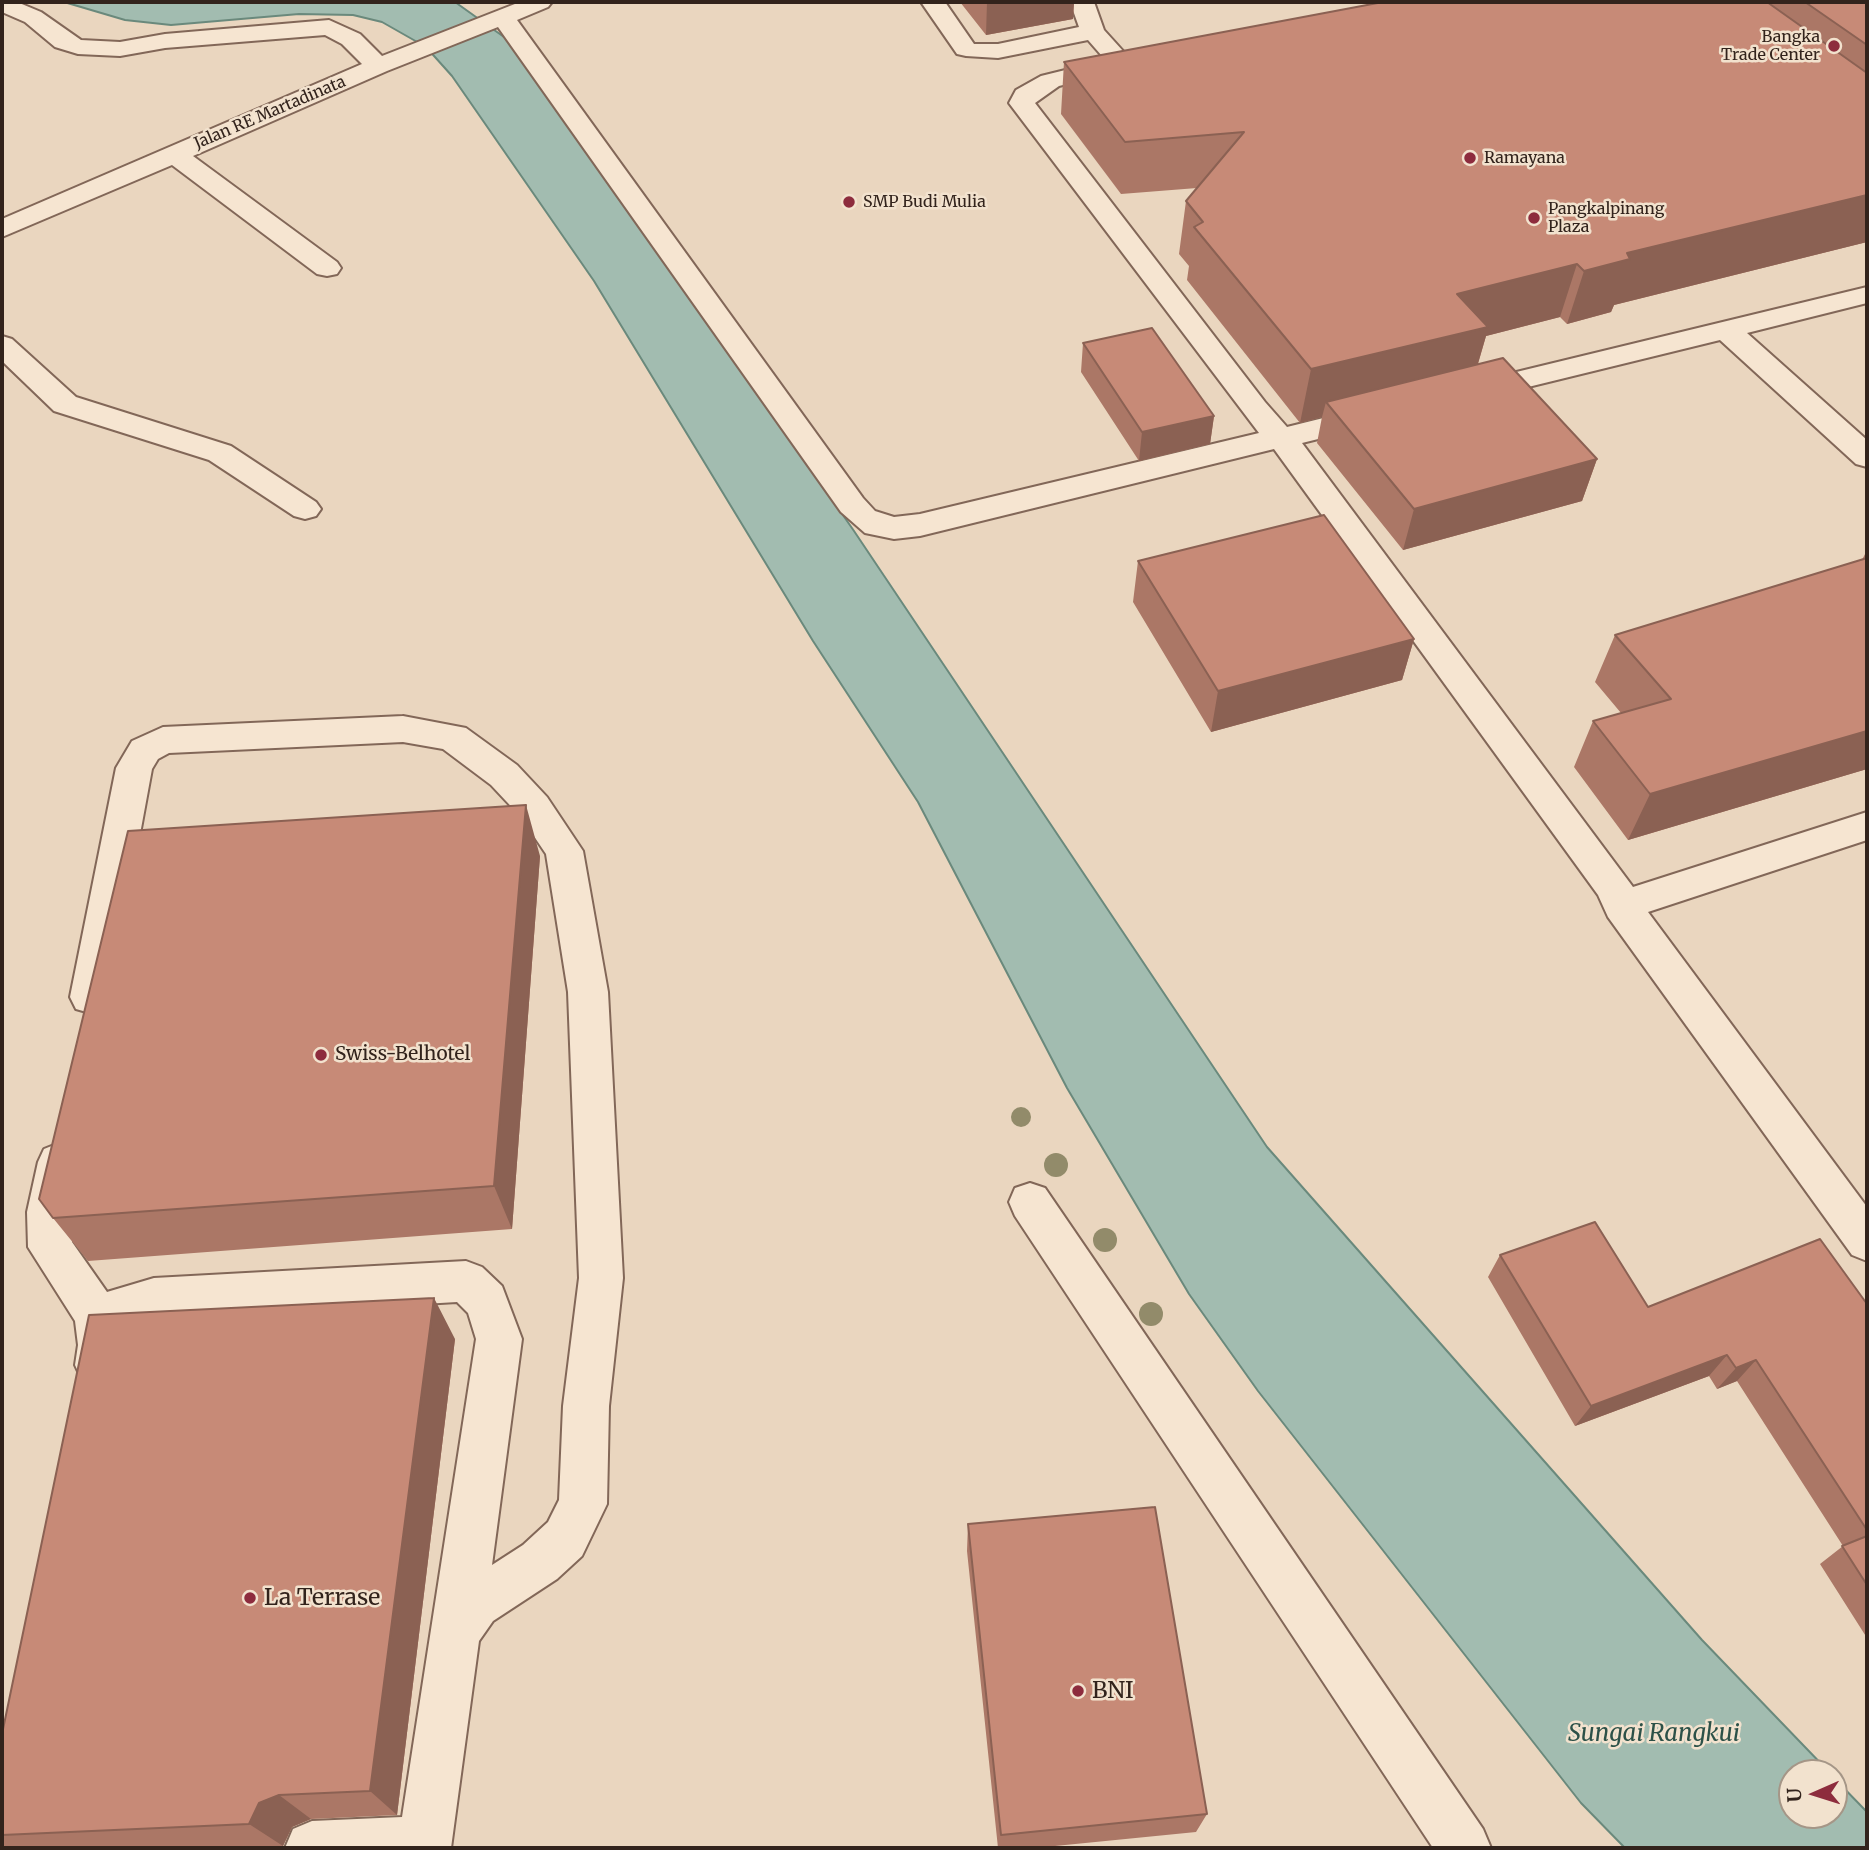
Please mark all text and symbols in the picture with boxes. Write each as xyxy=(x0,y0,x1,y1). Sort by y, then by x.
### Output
place label: Bangka Trade Center xyxy=(1721,27,1820,65)
marker: Bangka Trade Center xyxy=(1826,38,1842,54)
street label: Jalan RE Martadinata xyxy=(191,72,349,154)
place label: Ramayana xyxy=(1484,148,1565,168)
marker: Ramayana xyxy=(1462,150,1478,166)
place label: SMP Budi Mulia xyxy=(863,192,986,212)
marker: SMP Budi Mulia xyxy=(841,194,857,210)
place label: Pangkalpinang Plaza xyxy=(1548,199,1664,237)
marker: Pangkalpinang Plaza xyxy=(1526,210,1542,226)
place label: Swiss-Belhotel xyxy=(335,1044,470,1066)
marker: Swiss-Belhotel xyxy=(313,1047,329,1063)
place label: La Terrase xyxy=(264,1584,380,1612)
marker: La Terrase xyxy=(242,1590,258,1606)
place label: BNI xyxy=(1092,1677,1134,1705)
marker: BNI xyxy=(1070,1683,1086,1699)
water label: Sungai Rangkui xyxy=(1568,1720,1740,1748)
north arrow xyxy=(1778,1759,1848,1829)
text: U xyxy=(1782,1787,1806,1803)

